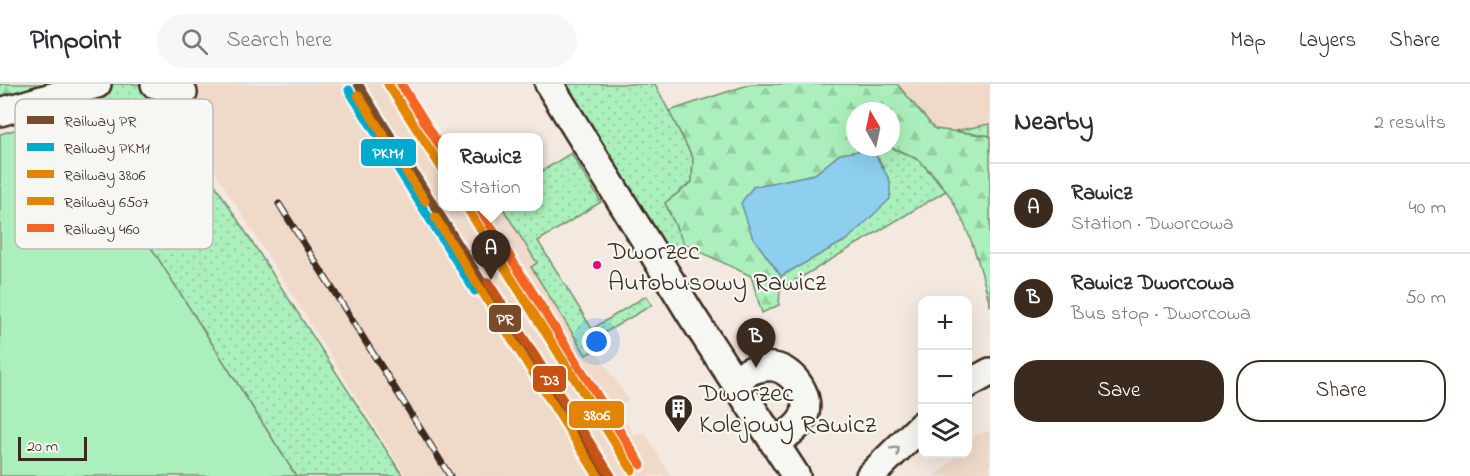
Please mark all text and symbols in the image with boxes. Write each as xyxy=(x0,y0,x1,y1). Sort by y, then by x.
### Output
search box xyxy=(157,14,577,68)
text: Pinpoint xyxy=(30,21,121,62)
icon: search xyxy=(178,25,211,58)
text: Search here xyxy=(226,25,332,57)
text: Map xyxy=(1230,26,1266,56)
text: Layers xyxy=(1299,26,1356,56)
text: Share xyxy=(1389,26,1440,56)
legend xyxy=(15,99,213,249)
north arrow xyxy=(846,102,900,156)
text: Nearby xyxy=(1014,104,1093,142)
text: 2 results xyxy=(1374,109,1446,138)
text: Railway PR xyxy=(64,110,136,134)
popup xyxy=(438,133,543,211)
text: Railway PKM1 xyxy=(64,137,150,161)
line badge: PKM1 xyxy=(360,138,417,167)
text: PKM1 xyxy=(373,142,404,166)
text: Rawicz xyxy=(460,142,521,174)
text: Railway 3806 xyxy=(64,164,146,188)
text: Station xyxy=(460,174,521,203)
text: Rawicz xyxy=(1071,178,1132,210)
text: Railway 6507 xyxy=(64,191,149,215)
text: A xyxy=(1027,194,1040,223)
text: 40 m xyxy=(1409,194,1446,223)
text: Station · Dworcowa xyxy=(1071,210,1234,239)
text: Railway 460 xyxy=(64,218,140,242)
pin: A xyxy=(472,230,510,280)
place label: Dworzec Autobusowy Rawicz xyxy=(607,234,826,303)
marker: Dworzec Autobusowy Rawicz xyxy=(591,259,603,271)
text: Rawicz Dworcowa xyxy=(1071,268,1234,300)
text: B xyxy=(1027,284,1040,313)
text: 50 m xyxy=(1405,284,1446,313)
map controls xyxy=(918,296,972,458)
button: + xyxy=(918,296,972,350)
text: Bus stop · Dworcowa xyxy=(1071,300,1251,329)
line badge: PR xyxy=(488,304,522,333)
text: PR xyxy=(496,308,515,332)
pin: B xyxy=(736,318,776,368)
your location xyxy=(582,327,611,356)
button: − xyxy=(918,350,972,404)
button: Save xyxy=(1014,360,1224,422)
button: Share xyxy=(1236,360,1446,422)
line badge: D3 xyxy=(532,365,567,393)
text: D3 xyxy=(540,369,560,393)
place label: Dworzec Kolejowy Rawicz xyxy=(698,375,877,445)
building icon: Dworzec Kolejowy Rawicz xyxy=(662,392,694,434)
line badge: 3806 xyxy=(568,400,625,429)
text: 3806 xyxy=(583,404,611,428)
button: layers xyxy=(918,404,972,458)
scale bar xyxy=(18,434,87,462)
text: 20 m xyxy=(27,435,58,459)
one-way arrow xyxy=(888,446,899,457)

